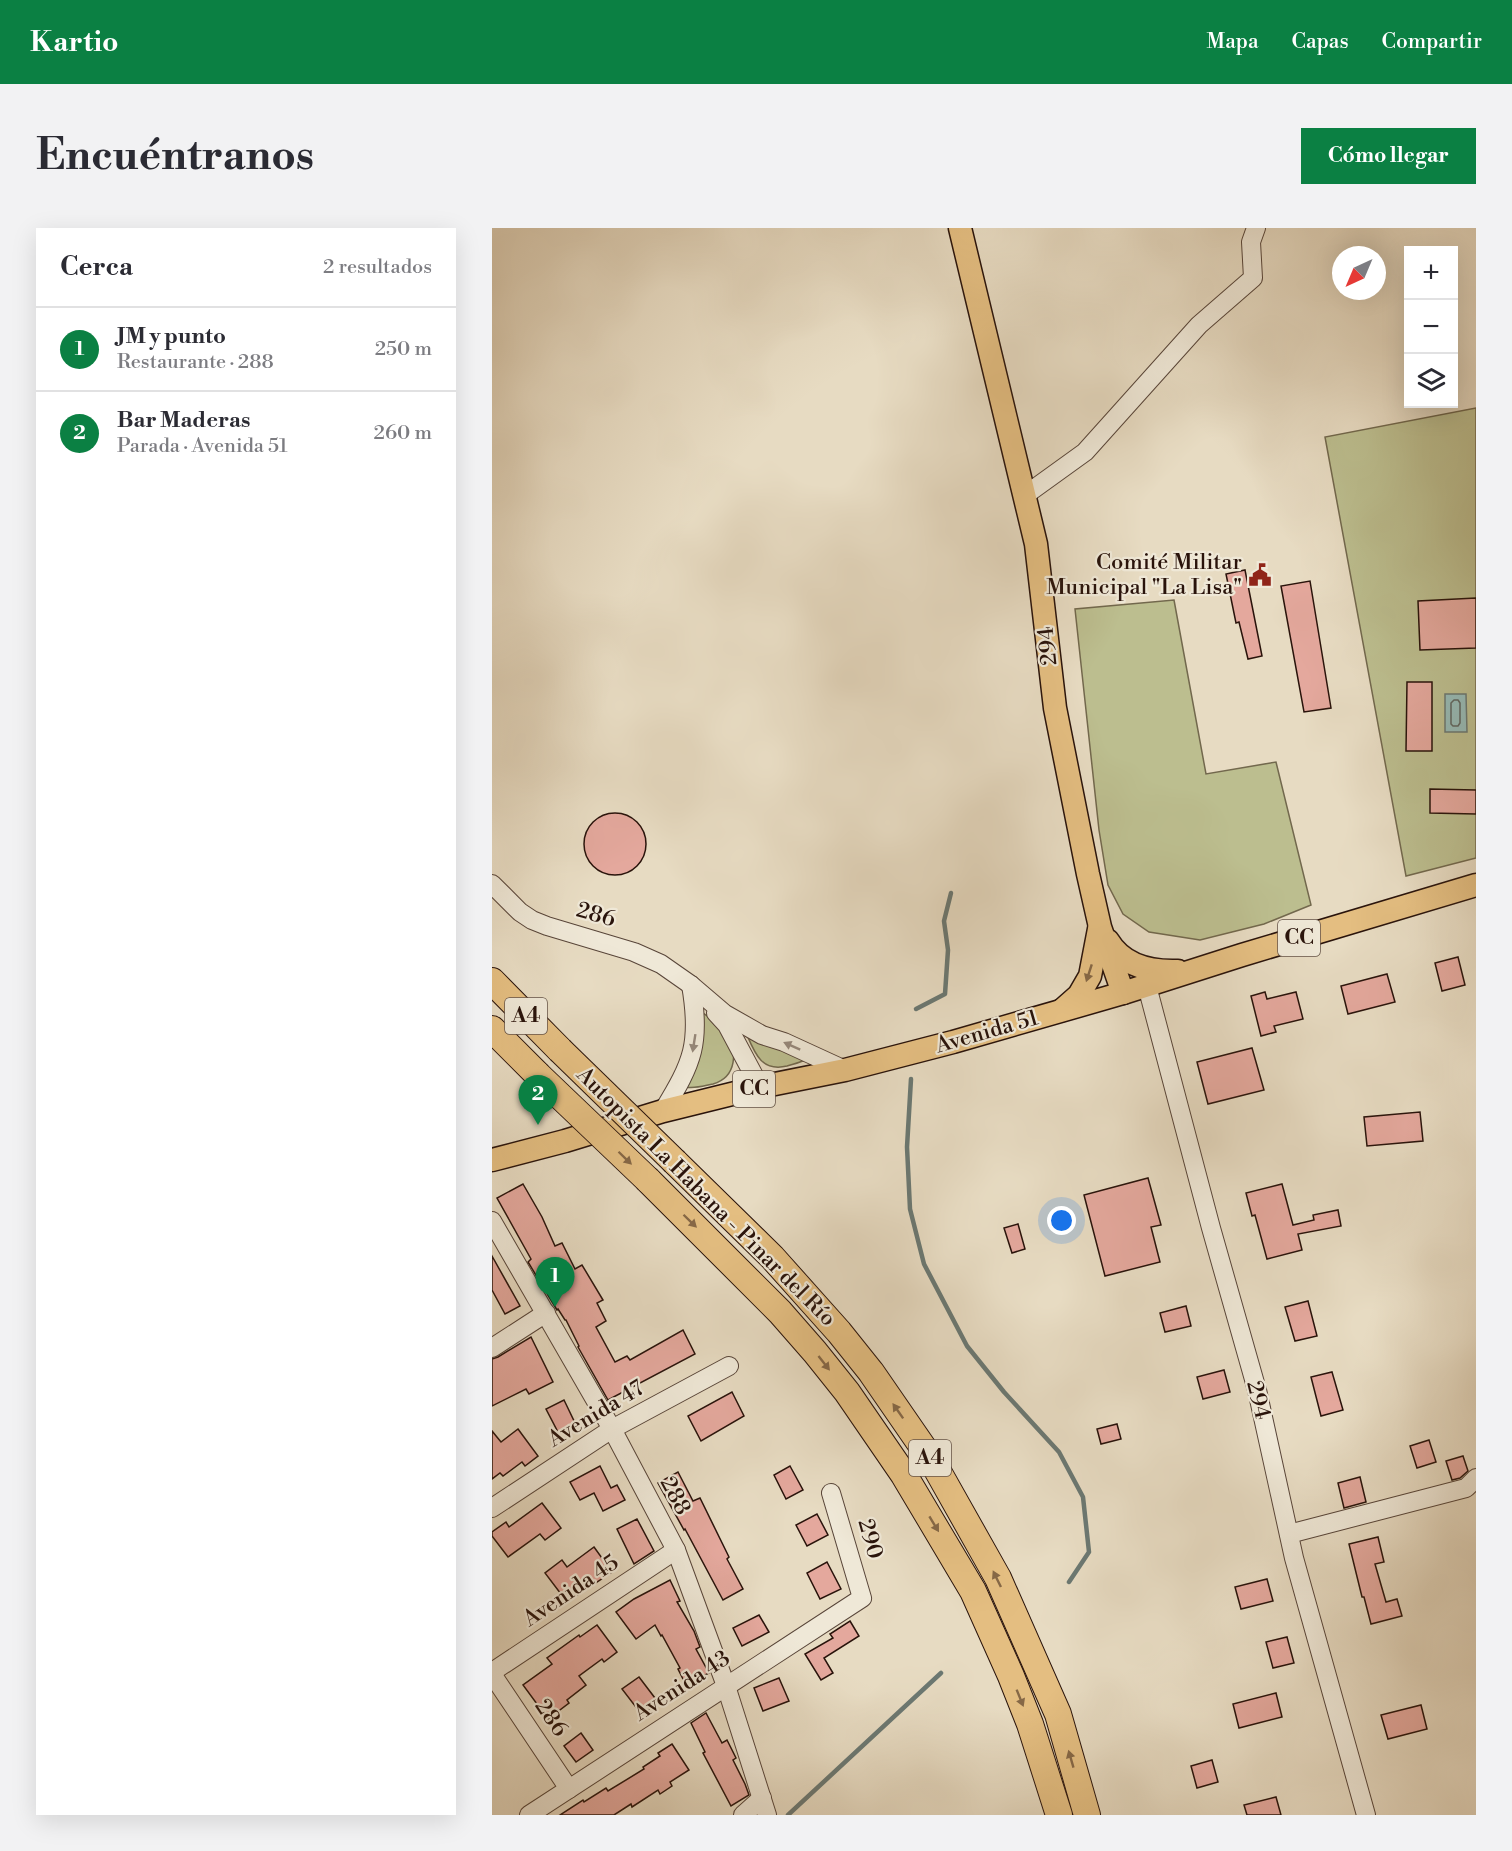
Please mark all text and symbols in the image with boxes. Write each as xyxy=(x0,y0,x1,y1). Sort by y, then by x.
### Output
text: Kartio xyxy=(30,25,119,60)
text: Mapa xyxy=(1207,29,1259,55)
text: Capas xyxy=(1292,29,1349,55)
text: Compartir xyxy=(1382,29,1482,55)
button: Cómo llegar xyxy=(1301,128,1476,184)
text: Encuéntranos xyxy=(36,130,314,183)
north arrow xyxy=(1332,246,1386,300)
map controls xyxy=(1404,246,1458,408)
button: + xyxy=(1404,246,1458,300)
text: Cerca xyxy=(60,251,133,283)
text: 2 resultados xyxy=(323,255,432,280)
button: − xyxy=(1404,300,1458,354)
text: JM y punto xyxy=(117,323,226,350)
text: 1 xyxy=(75,337,84,362)
text: 250 m xyxy=(375,337,432,362)
text: Restaurante · 288 xyxy=(117,350,274,375)
button: layers xyxy=(1404,354,1458,408)
text: Bar Maderas xyxy=(117,407,250,434)
text: 2 xyxy=(73,421,86,446)
text: 260 m xyxy=(374,421,432,446)
text: Parada · Avenida 51 xyxy=(117,434,288,459)
place label: Comité Militar Municipal "La Lisa" xyxy=(1046,549,1242,601)
public building icon: Comité Militar Municipal "La Lisa" xyxy=(1247,562,1273,588)
street label: 294 xyxy=(1033,625,1063,667)
street label: 286 xyxy=(573,897,619,933)
road number: CC xyxy=(1278,920,1320,956)
one-way arrow xyxy=(1084,964,1093,982)
road number: A4 xyxy=(505,998,547,1034)
street label: Avenida 51 xyxy=(931,1004,1042,1060)
one-way arrow xyxy=(689,1034,698,1053)
one-way arrow xyxy=(783,1041,801,1050)
street label: Autopista La Habana - Pinar del Río xyxy=(570,1061,841,1332)
road number: CC xyxy=(733,1071,775,1107)
pin: 2 xyxy=(518,1076,558,1125)
one-way arrow xyxy=(617,1151,632,1164)
your location xyxy=(1047,1206,1076,1235)
one-way arrow xyxy=(683,1214,697,1228)
pin: 1 xyxy=(536,1258,574,1307)
one-way arrow xyxy=(817,1355,830,1371)
street label: Avenida 47 xyxy=(542,1375,649,1454)
street label: 294 xyxy=(1240,1378,1276,1422)
one-way arrow xyxy=(893,1403,904,1419)
road number: A4 xyxy=(909,1440,951,1476)
street label: 288 xyxy=(654,1472,696,1520)
street label: 290 xyxy=(851,1516,889,1562)
one-way arrow xyxy=(928,1516,939,1532)
street label: Avenida 45 xyxy=(517,1549,624,1633)
one-way arrow xyxy=(993,1570,1002,1587)
street label: Avenida 43 xyxy=(628,1645,735,1728)
one-way arrow xyxy=(1015,1690,1025,1708)
street label: 286 xyxy=(529,1694,573,1742)
one-way arrow xyxy=(1066,1750,1075,1768)

